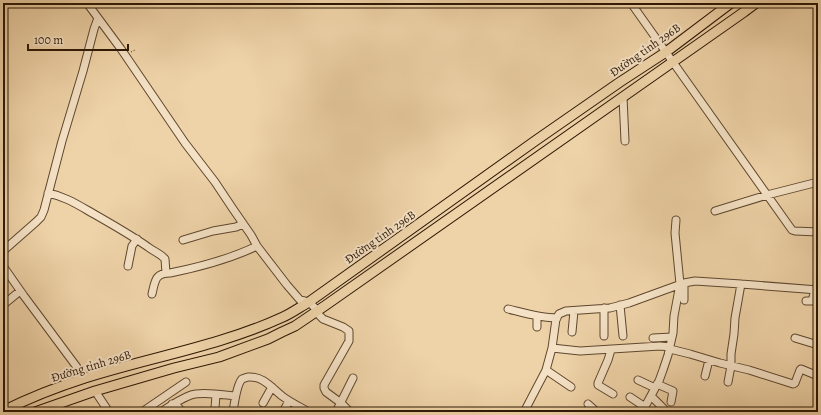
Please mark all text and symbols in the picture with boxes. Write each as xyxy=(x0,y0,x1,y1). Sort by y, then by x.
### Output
street label: Đường tỉnh 296B xyxy=(606,20,684,80)
scale bar xyxy=(28,26,128,52)
text: 100 m xyxy=(34,32,63,48)
street label: Đường tỉnh 296B xyxy=(341,207,419,267)
street label: Đường tỉnh 296B xyxy=(49,346,133,386)

